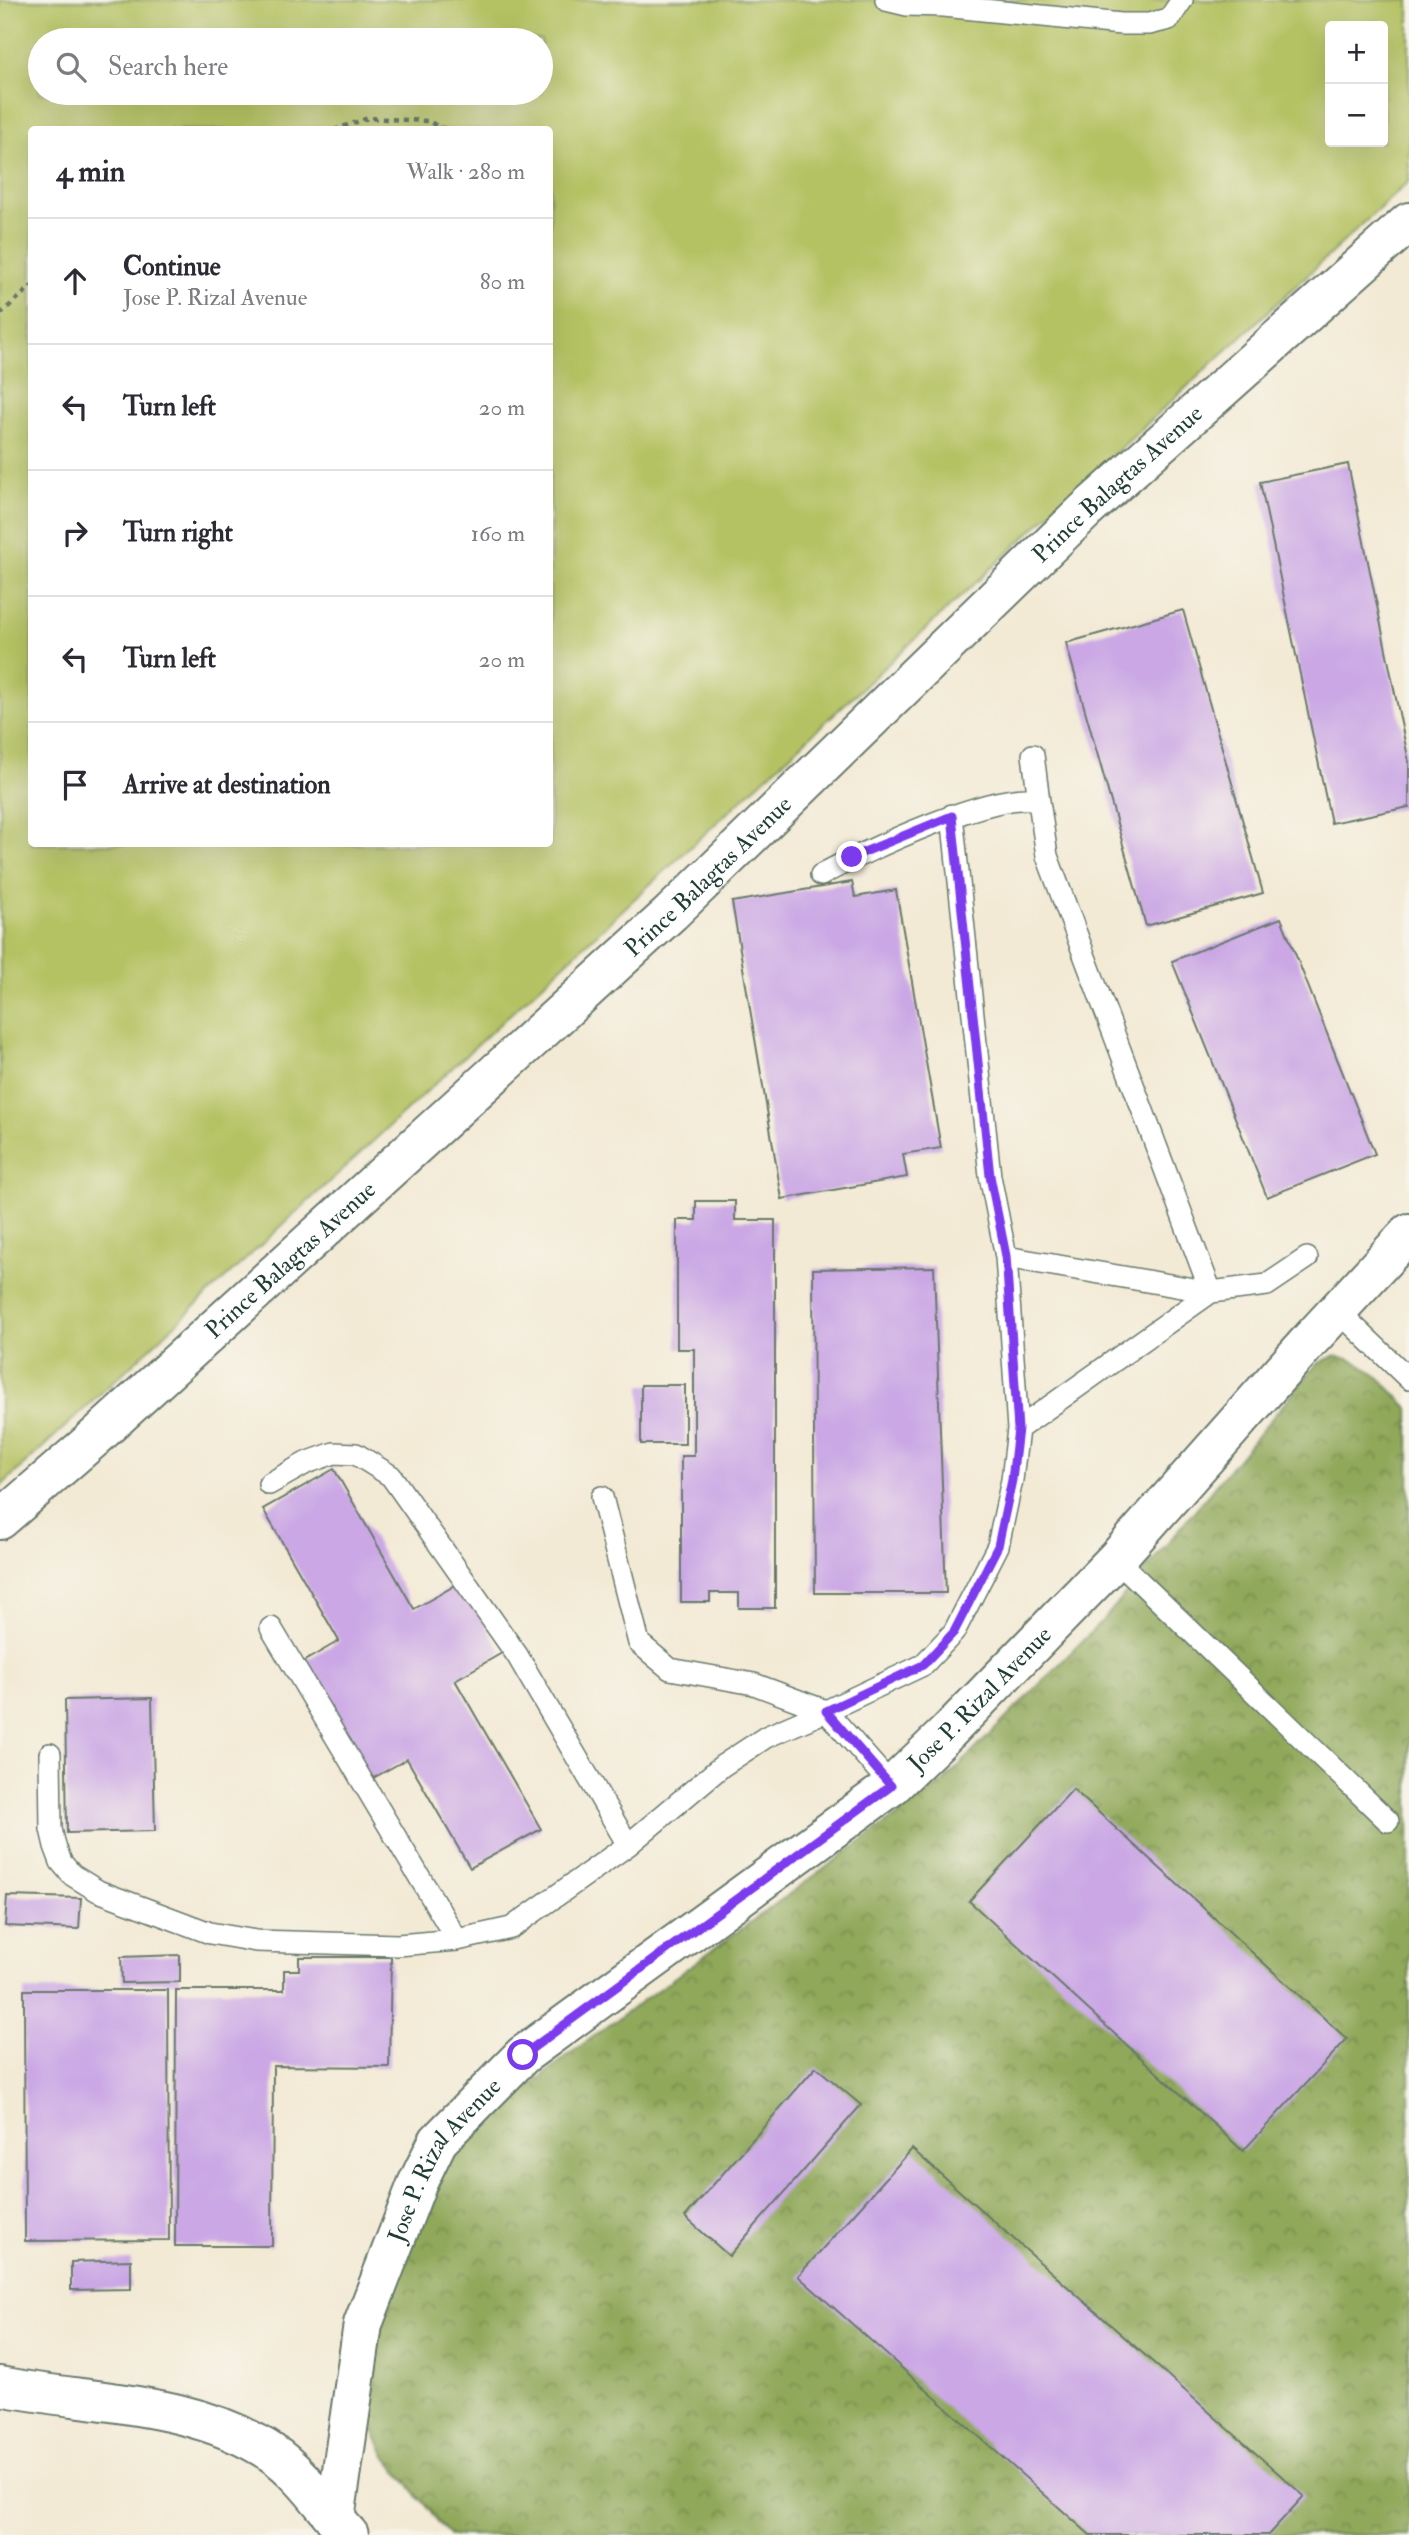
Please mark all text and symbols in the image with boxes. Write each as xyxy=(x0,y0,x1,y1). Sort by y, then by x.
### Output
map controls xyxy=(1325,21,1388,147)
button: + xyxy=(1325,21,1388,84)
search box xyxy=(28,28,553,105)
icon: search xyxy=(52,48,90,86)
text: Search here xyxy=(108,51,228,83)
button: − xyxy=(1325,84,1388,147)
text: 4 min xyxy=(56,153,125,190)
text: Walk · 280 m xyxy=(406,157,525,186)
text: Continue xyxy=(123,251,221,283)
icon: ahead xyxy=(56,262,94,300)
text: 80 m xyxy=(480,267,525,296)
text: Jose P. Rizal Avenue xyxy=(123,283,307,312)
icon: left xyxy=(56,388,94,426)
text: Turn left xyxy=(123,391,216,423)
text: 20 m xyxy=(479,393,525,422)
street label: Prince Balagtas Avenue xyxy=(1025,398,1209,569)
icon: right xyxy=(56,514,94,552)
text: Turn right xyxy=(123,517,233,549)
text: 160 m xyxy=(471,519,525,548)
icon: left xyxy=(56,640,94,678)
text: Turn left xyxy=(123,643,216,675)
text: 20 m xyxy=(479,645,525,674)
icon: arrive xyxy=(56,766,94,804)
text: Arrive at destination xyxy=(123,769,331,801)
street label: Prince Balagtas Avenue xyxy=(618,789,798,963)
route end xyxy=(836,841,867,872)
street label: Prince Balagtas Avenue xyxy=(198,1174,382,1345)
street label: Jose P. Rizal Avenue xyxy=(900,1619,1058,1779)
route start xyxy=(507,2039,538,2070)
street label: Jose P. Rizal Avenue xyxy=(380,2071,508,2248)

